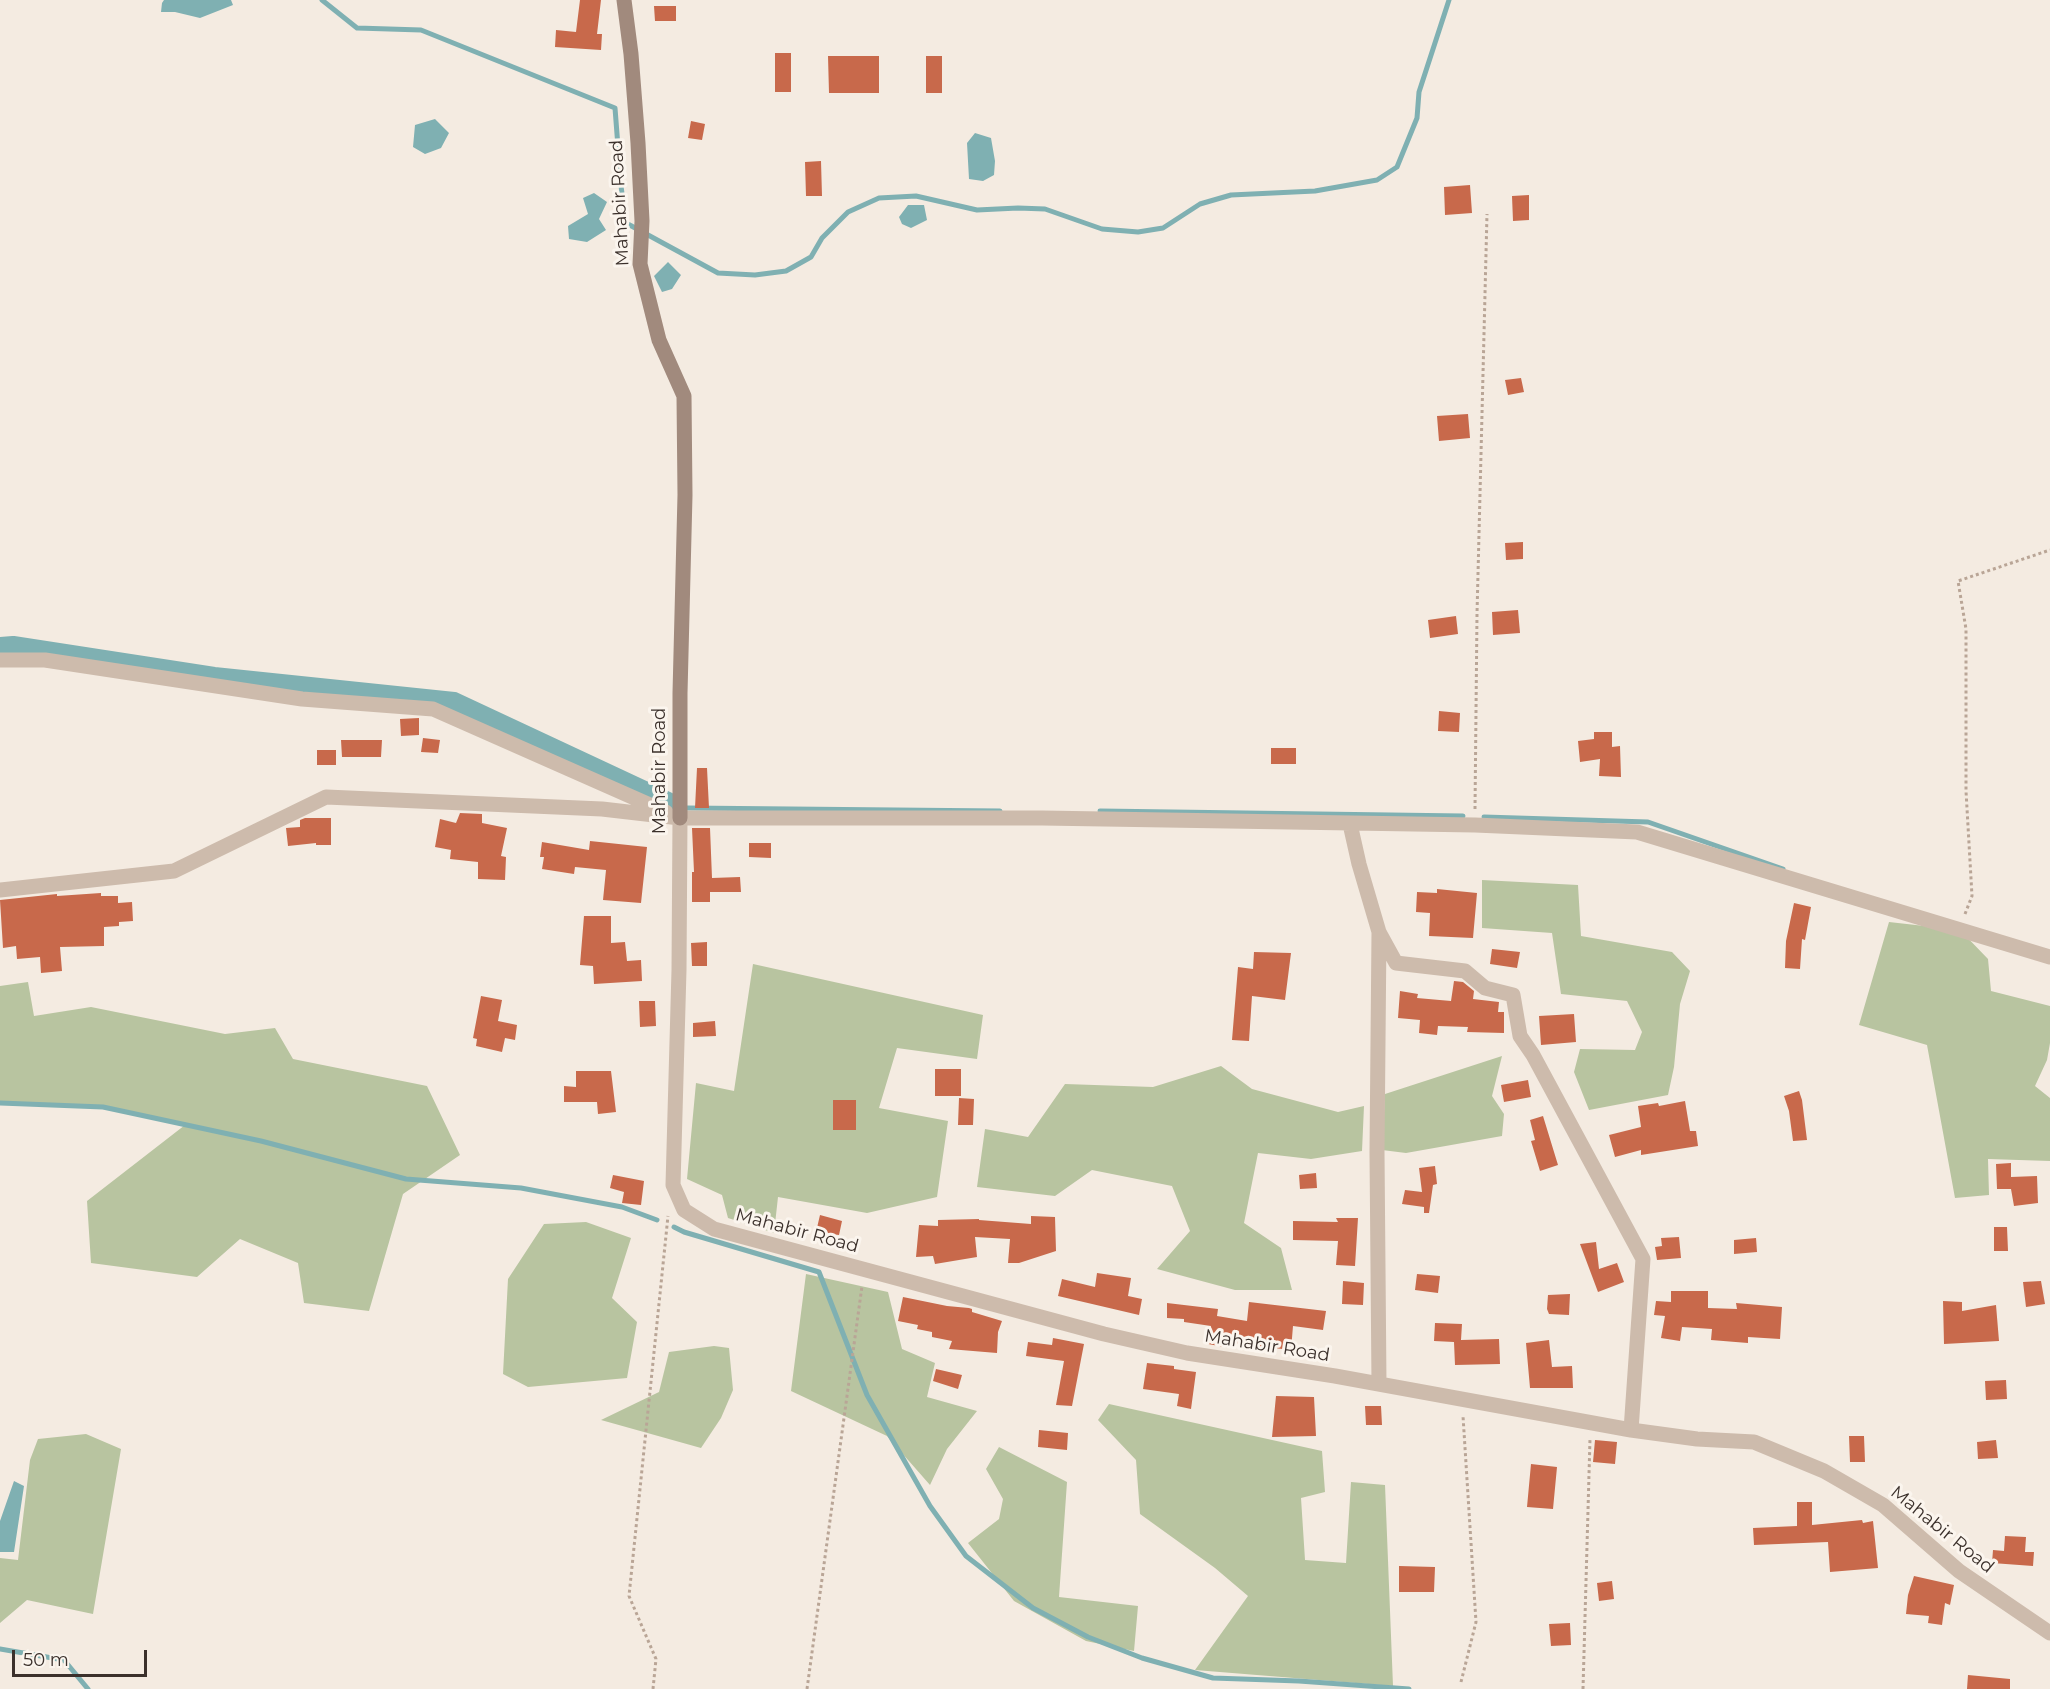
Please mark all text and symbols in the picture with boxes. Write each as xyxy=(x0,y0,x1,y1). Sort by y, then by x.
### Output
street label: Mahabir Road xyxy=(606,139,634,267)
street label: Mahabir Road xyxy=(649,708,671,834)
street label: Mahabir Road xyxy=(733,1204,861,1258)
street label: Mahabir Road xyxy=(1203,1325,1331,1367)
street label: Mahabir Road xyxy=(1886,1482,1998,1578)
scale bar xyxy=(15,1638,150,1676)
text: 50 m xyxy=(23,1649,69,1671)

